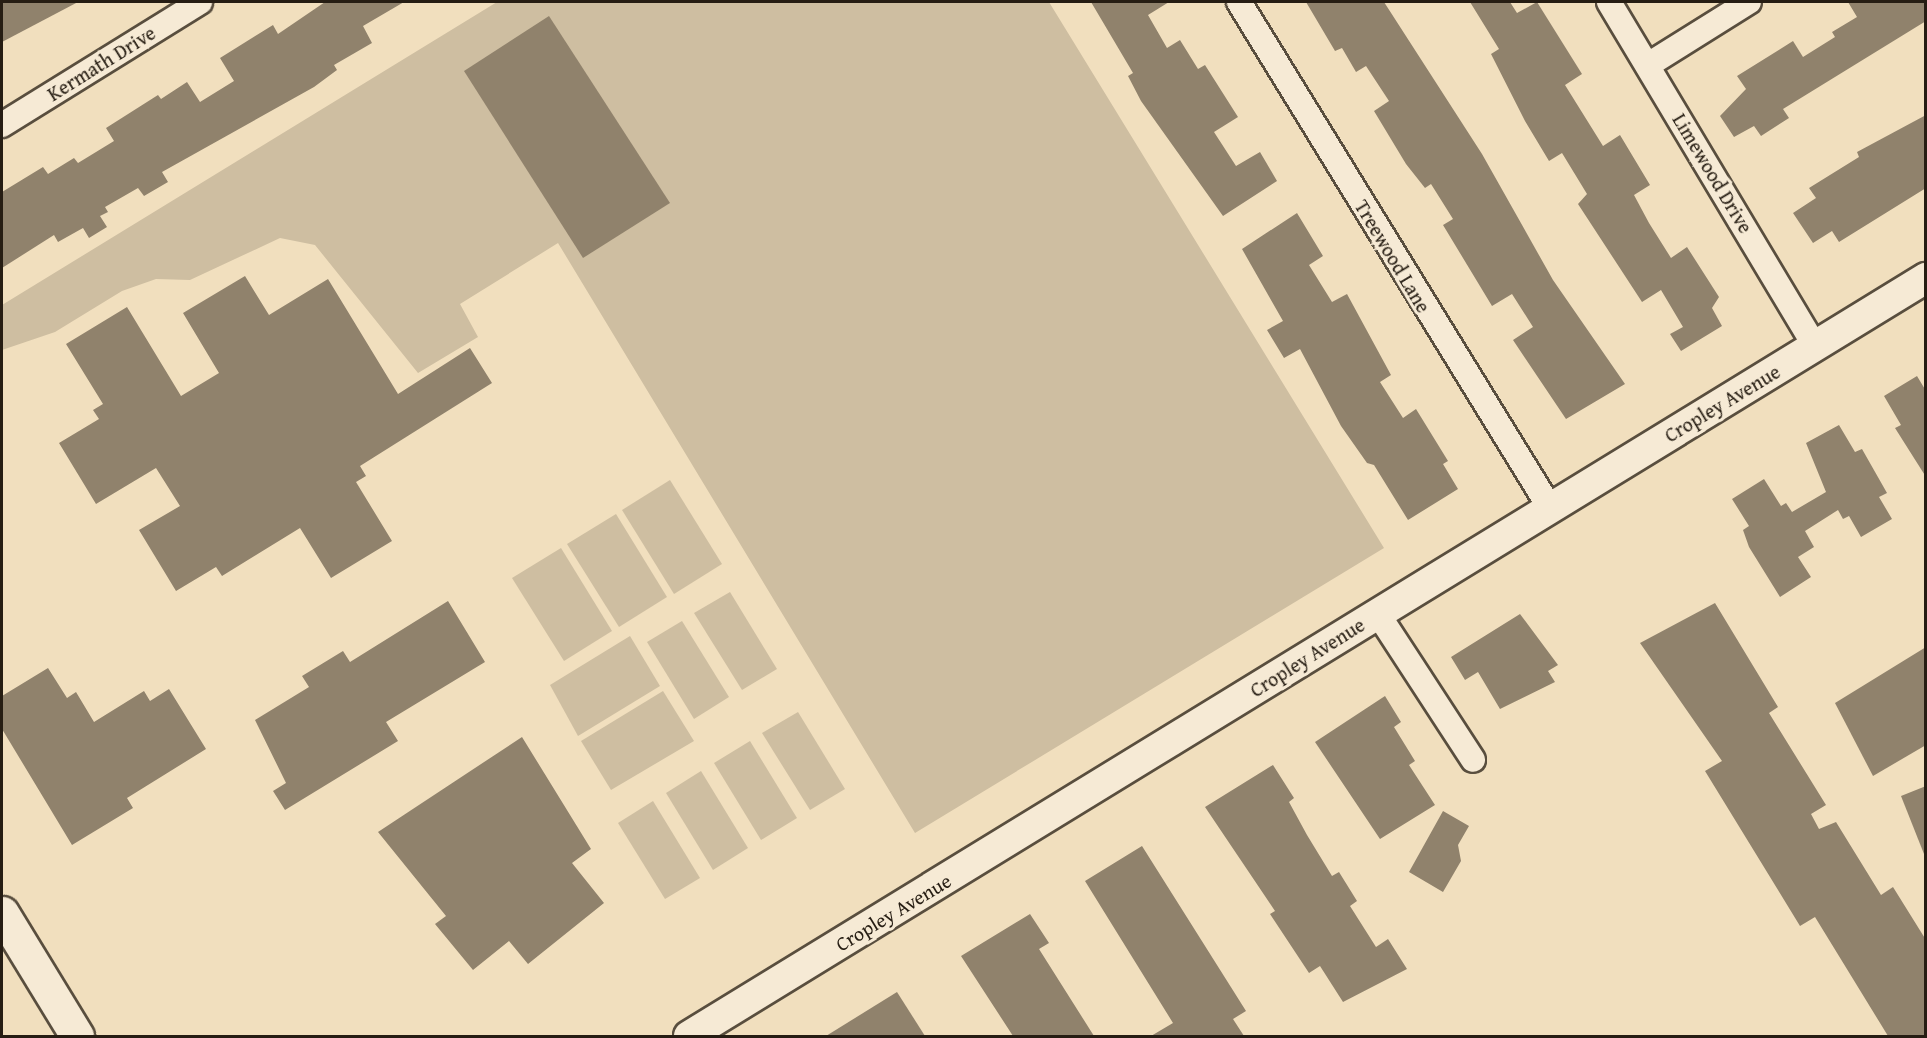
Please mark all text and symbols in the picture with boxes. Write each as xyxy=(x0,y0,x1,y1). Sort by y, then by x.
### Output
street label: Kermath Drive xyxy=(43,20,159,106)
street label: Limewood Drive xyxy=(1668,109,1758,237)
street label: Treewood Lane xyxy=(1350,195,1436,317)
street label: Cropley Avenue xyxy=(1660,359,1784,447)
street label: Cropley Avenue xyxy=(1245,612,1369,702)
street label: Cropley Avenue xyxy=(831,868,955,956)

